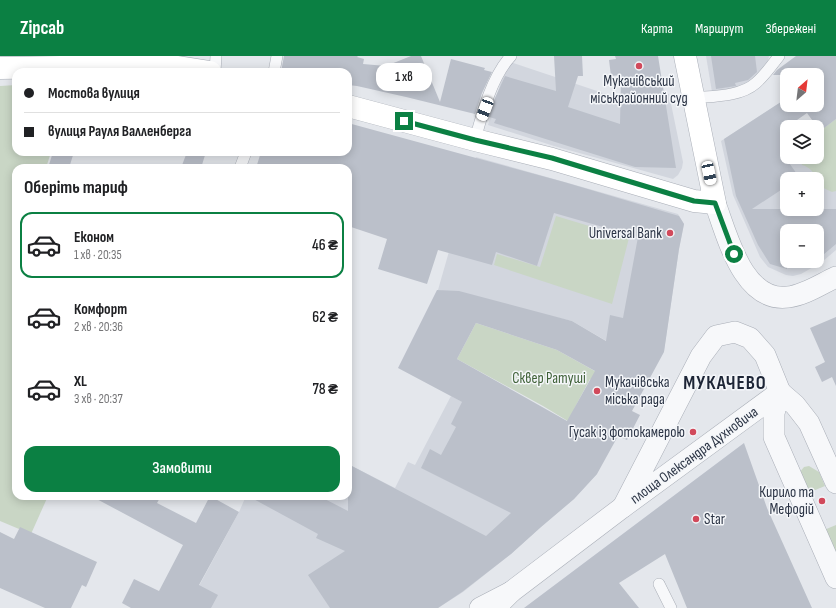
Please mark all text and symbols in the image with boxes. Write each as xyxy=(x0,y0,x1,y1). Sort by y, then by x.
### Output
text: Zipcab xyxy=(20,17,64,40)
text: Карта xyxy=(641,20,673,37)
text: Маршрут xyxy=(695,20,743,37)
text: Збережені xyxy=(765,20,816,37)
marker: Мукачівський міськрайонний суд xyxy=(634,61,644,71)
callout: 1 хв xyxy=(376,63,432,91)
north arrow xyxy=(780,68,824,112)
map controls xyxy=(780,68,824,268)
text: 1 хв xyxy=(395,69,413,85)
place label: Мукачівський міськрайонний суд xyxy=(590,72,688,108)
text: Мостова вулиця xyxy=(48,84,140,103)
car xyxy=(475,96,495,122)
route end xyxy=(395,112,413,130)
button: layers xyxy=(780,120,824,164)
text: вулиця Рауля Валленберга xyxy=(48,122,191,141)
car xyxy=(701,160,717,186)
button: + xyxy=(780,172,824,216)
text: Оберіть тариф xyxy=(24,177,128,198)
place label: Universal Bank xyxy=(589,224,662,243)
button: − xyxy=(780,224,824,268)
icon: car xyxy=(26,227,62,263)
text: Економ xyxy=(74,228,114,247)
marker: Universal Bank xyxy=(665,228,675,238)
text: 46 ₴ xyxy=(312,236,338,255)
route start xyxy=(725,245,743,263)
text: 1 хв · 20:35 xyxy=(74,247,122,263)
icon: car xyxy=(26,299,62,335)
text: Комфорт xyxy=(74,300,127,319)
text: 62 ₴ xyxy=(312,308,338,327)
text: 2 хв · 20:36 xyxy=(74,319,123,335)
park label: Сквер Ратуші xyxy=(512,369,586,388)
icon: car xyxy=(26,371,62,407)
text: XL xyxy=(74,372,87,391)
district label: МУКАЧЕВО xyxy=(683,372,767,395)
place label: Мукачівська міська рада xyxy=(605,373,670,409)
text: 78 ₴ xyxy=(313,380,338,399)
marker: Мукачівська міська рада xyxy=(592,386,602,396)
text: 3 хв · 20:37 xyxy=(74,391,123,407)
street label: площа Олександра Духновича xyxy=(627,402,762,508)
place label: Гусак із фотокамерою xyxy=(569,423,685,442)
marker: Гусак із фотокамерою xyxy=(688,427,698,437)
button: Замовити xyxy=(24,446,340,492)
place label: Кирило та Мефодій xyxy=(759,483,814,519)
marker: Кирило та Мефодій xyxy=(817,496,827,506)
place label: Star xyxy=(704,510,726,529)
marker: Star xyxy=(691,514,701,524)

